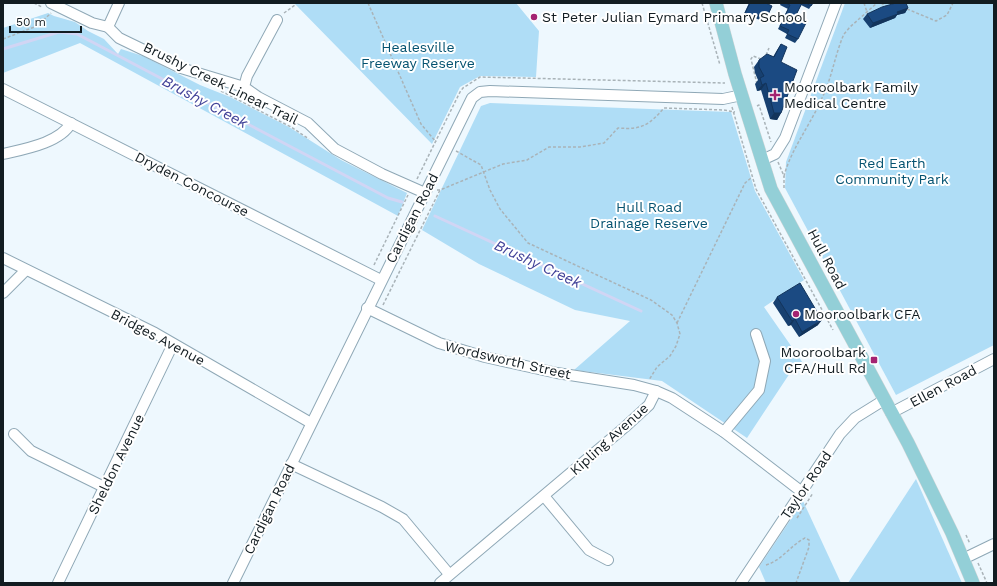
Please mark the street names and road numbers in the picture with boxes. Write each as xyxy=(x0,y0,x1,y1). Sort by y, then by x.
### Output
street label: Brushy Creek Linear Trail xyxy=(140,38,302,128)
street label: Dryden Concourse xyxy=(132,148,252,220)
street label: Cardigan Road xyxy=(383,170,441,266)
street label: Hull Road xyxy=(804,226,850,292)
street label: Bridges Avenue xyxy=(108,306,208,368)
street label: Wordsworth Street xyxy=(443,338,573,382)
street label: Ellen Road xyxy=(907,362,979,410)
street label: Kipling Avenue xyxy=(567,400,651,478)
street label: Sheldon Avenue xyxy=(85,411,147,517)
street label: Taylor Road xyxy=(777,448,835,522)
street label: Cardigan Road xyxy=(240,461,298,557)

